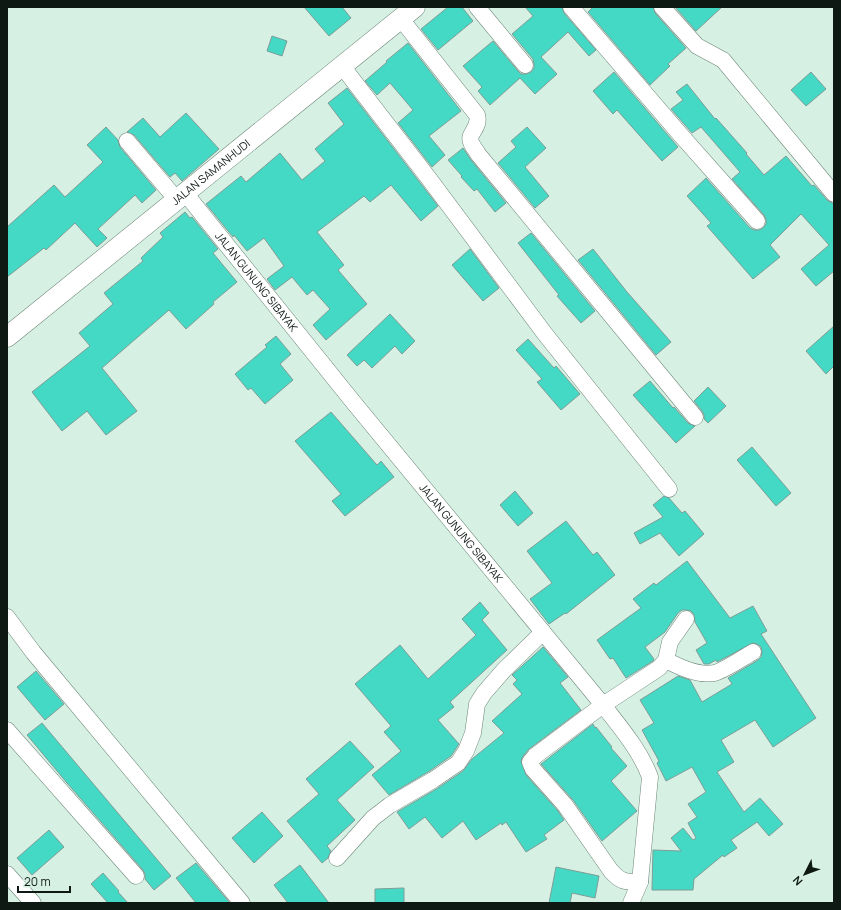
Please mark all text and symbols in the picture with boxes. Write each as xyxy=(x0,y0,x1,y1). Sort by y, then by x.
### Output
street label: JALAN SAMANHUDI xyxy=(168,136,253,208)
street label: JALAN GUNUNG SIBAYAK xyxy=(212,229,302,335)
street label: JALAN GUNUNG SIBAYAK xyxy=(416,480,507,586)
north arrow xyxy=(785,854,825,894)
scale bar xyxy=(18,868,70,894)
text: 20 m xyxy=(24,873,51,890)
text: N xyxy=(789,873,805,889)

